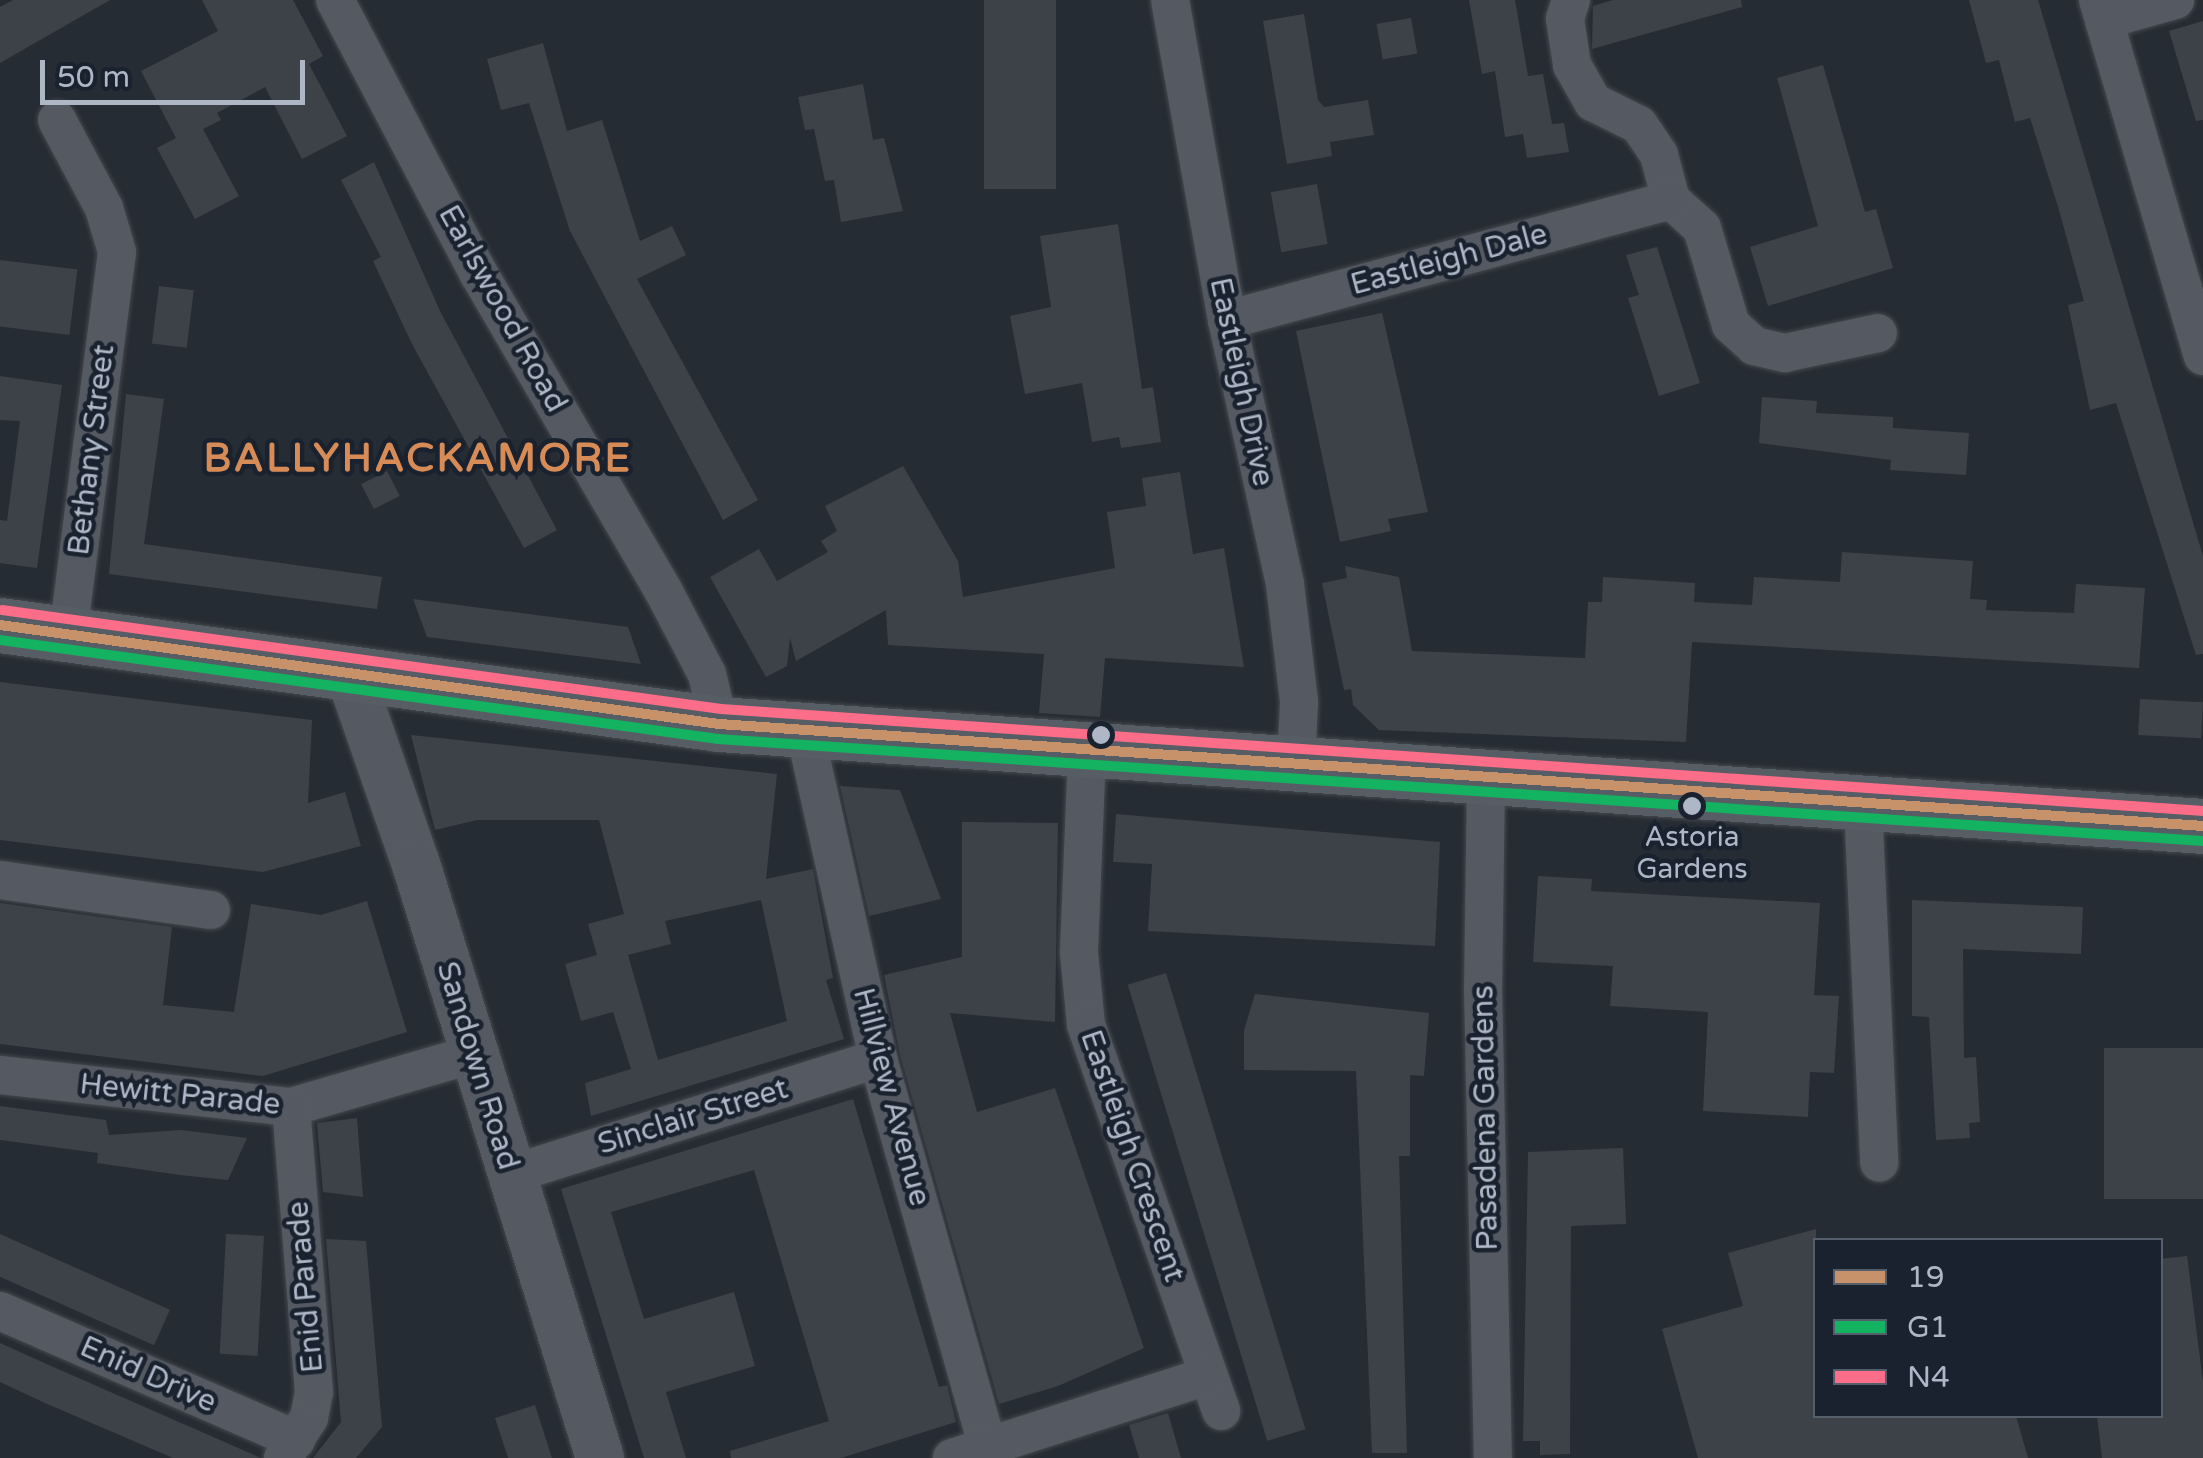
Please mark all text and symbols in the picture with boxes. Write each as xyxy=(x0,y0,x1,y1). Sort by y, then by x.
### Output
scale bar xyxy=(45,40,310,102)
text: 50 m xyxy=(57,59,130,96)
street label: Earlswood Road xyxy=(430,199,574,419)
street label: Eastleigh Dale xyxy=(1347,216,1551,304)
street label: Eastleigh Drive xyxy=(1201,274,1281,490)
street label: Bethany Street xyxy=(61,343,123,557)
district label: BALLYHACKAMORE xyxy=(204,434,632,482)
unlabelled marker xyxy=(1091,725,1111,745)
marker: Astoria Gardens xyxy=(1682,796,1702,816)
place label: Astoria Gardens xyxy=(1636,820,1748,886)
street label: Sandown Road xyxy=(428,958,526,1174)
street label: Hillview Avenue xyxy=(845,984,937,1210)
street label: Pasadena Gardens xyxy=(1466,985,1506,1251)
street label: Eastleigh Crescent xyxy=(1072,1025,1192,1287)
street label: Hewitt Parade xyxy=(78,1067,282,1123)
street label: Sinclair Street xyxy=(594,1071,792,1163)
street label: Enid Parade xyxy=(281,1200,331,1374)
legend xyxy=(1813,1238,2163,1418)
text: 19 xyxy=(1907,1259,1945,1296)
text: G1 xyxy=(1907,1309,1949,1346)
street label: Enid Drive xyxy=(74,1329,222,1421)
text: N4 xyxy=(1907,1359,1950,1396)

